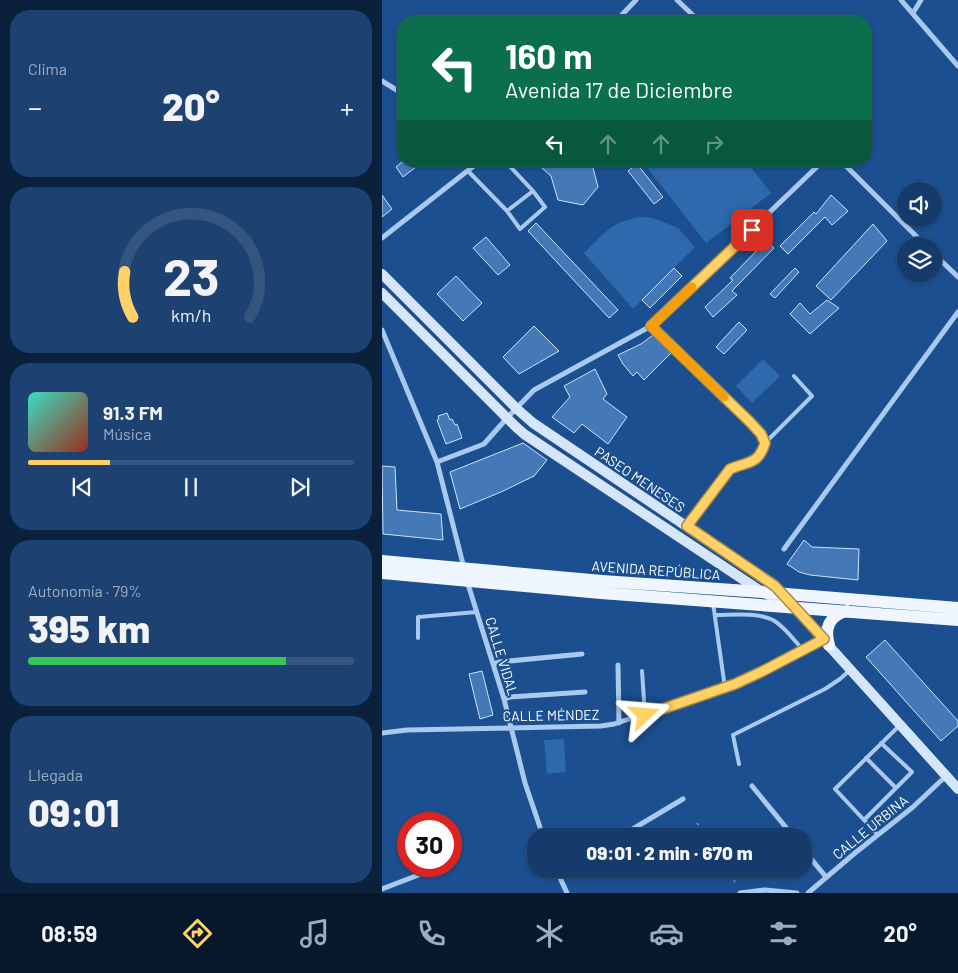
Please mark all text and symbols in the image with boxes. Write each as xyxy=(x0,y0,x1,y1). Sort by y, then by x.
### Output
text: 160 m xyxy=(505,34,592,76)
icon: left xyxy=(422,35,487,100)
text: Clima xyxy=(28,59,67,78)
text: Avenida 17 de Diciembre xyxy=(505,76,733,102)
text: 20° xyxy=(162,83,220,129)
text: − xyxy=(28,90,42,124)
text: + xyxy=(340,90,354,124)
icon: left xyxy=(541,130,569,158)
icon: ahead xyxy=(594,130,622,158)
icon: ahead xyxy=(647,130,675,158)
icon: right xyxy=(700,130,728,158)
map controls xyxy=(897,182,942,282)
button: sound xyxy=(897,182,942,227)
pin xyxy=(731,209,773,251)
icon: arrive xyxy=(738,216,766,244)
button: layers xyxy=(897,237,942,282)
text: 23 xyxy=(163,244,219,306)
text: km/h xyxy=(171,304,211,326)
text: 91.3 FM xyxy=(103,401,163,424)
text: Música xyxy=(103,424,151,443)
street label: PASEO MENESES xyxy=(592,443,688,515)
icon: previous xyxy=(68,473,96,501)
icon: pause xyxy=(177,473,205,501)
icon: next xyxy=(286,473,314,501)
street label: AVENIDA REPÚBLICA xyxy=(591,557,721,583)
text: Autonomía · 79% xyxy=(28,581,142,600)
text: 395 km xyxy=(28,605,150,651)
street label: CALLE VIDAL xyxy=(482,615,522,697)
position arrow xyxy=(618,688,670,740)
street label: CALLE MÉNDEZ xyxy=(502,706,600,724)
text: Llegada xyxy=(28,765,83,784)
text: 09:01 xyxy=(28,789,119,835)
street label: CALLE URBINA xyxy=(829,791,912,863)
speed limit sign: 30 xyxy=(397,812,462,877)
text: 09:01 · 2 min · 670 m xyxy=(586,841,753,864)
icon: directions xyxy=(180,916,215,951)
icon: music xyxy=(297,916,332,951)
icon: phone xyxy=(414,916,449,951)
icon: climate xyxy=(532,916,567,951)
icon: car xyxy=(649,916,684,951)
icon: filters xyxy=(766,916,801,951)
text: 08:59 xyxy=(41,920,97,946)
text: 20° xyxy=(884,920,917,946)

